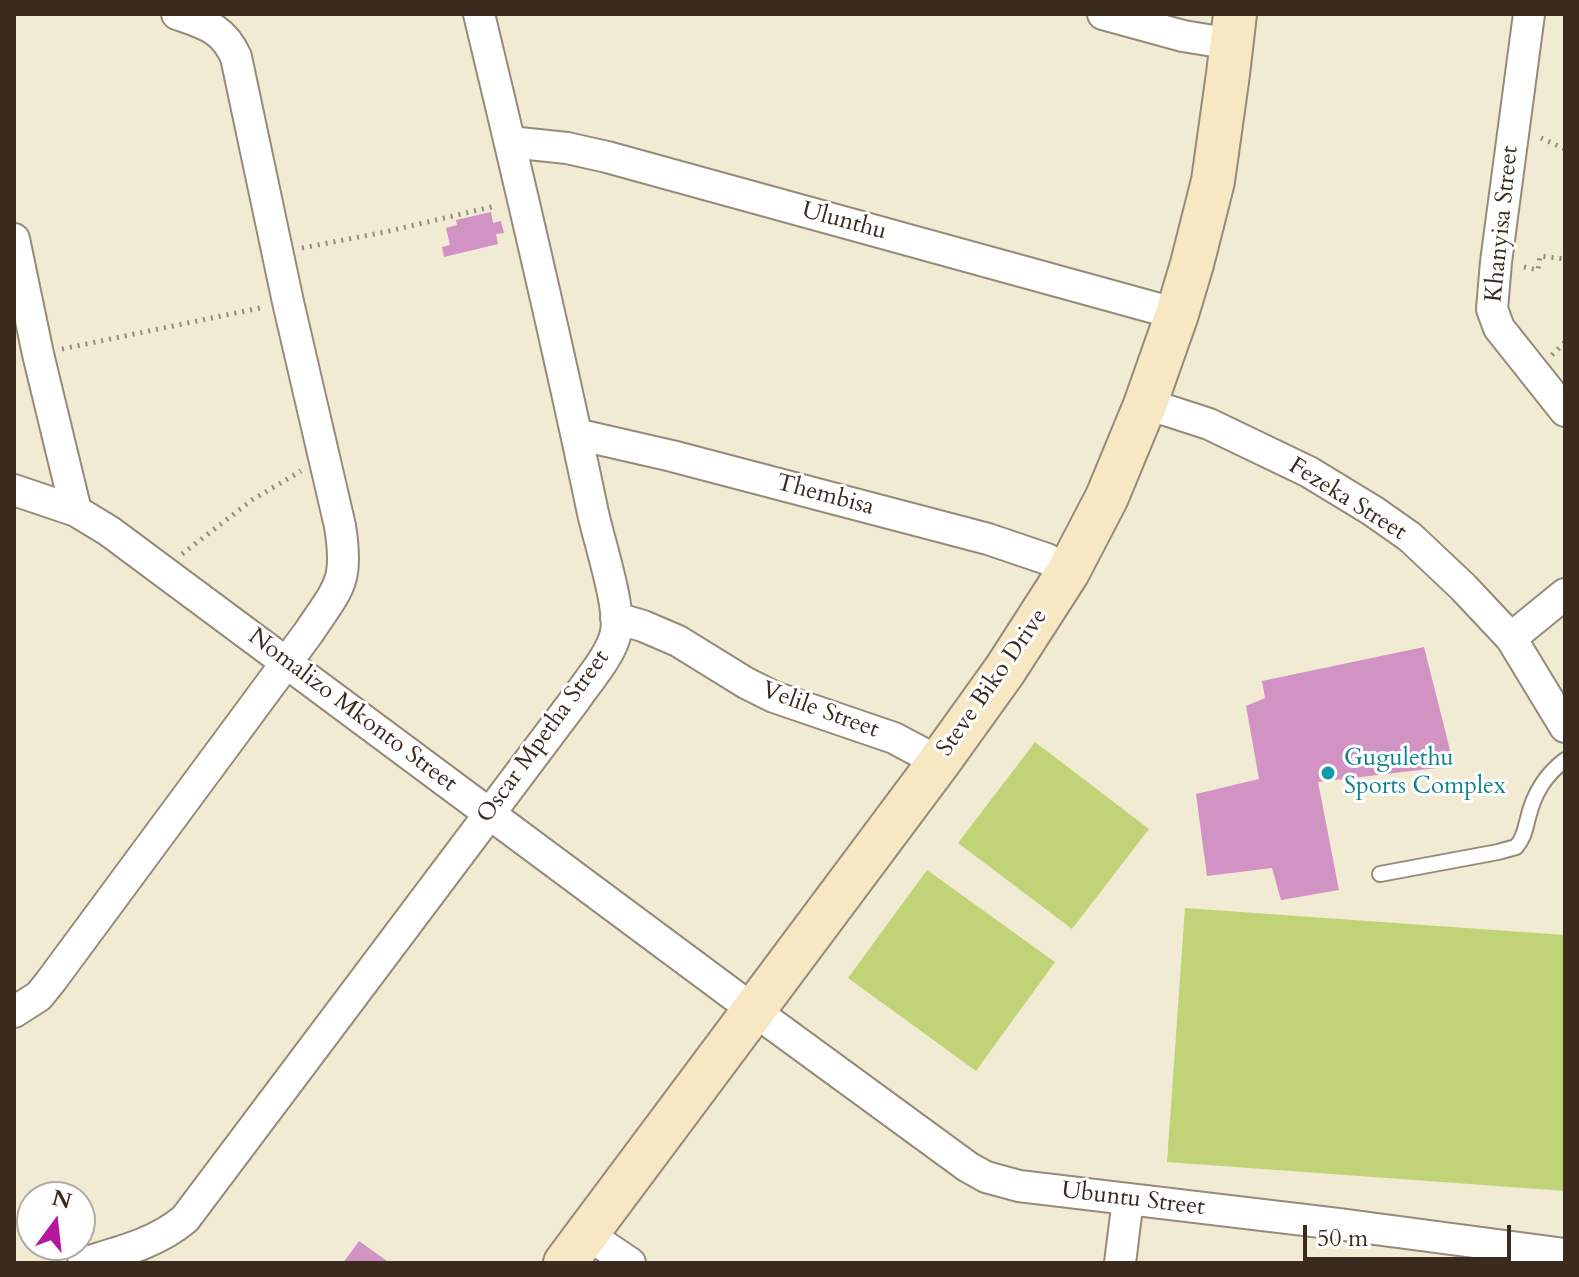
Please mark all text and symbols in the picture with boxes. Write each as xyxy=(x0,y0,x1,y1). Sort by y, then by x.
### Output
street label: Khanyisa Street xyxy=(1480,144,1526,304)
street label: Ulunthu xyxy=(799,197,889,247)
street label: Fezeka Street xyxy=(1283,452,1411,548)
street label: Thembisa xyxy=(773,469,877,523)
street label: Steve Biko Drive xyxy=(931,604,1055,762)
street label: Nomalizo Mkonto Street xyxy=(242,623,462,799)
street label: Oscar Mpetha Street xyxy=(472,645,616,829)
street label: Velile Street xyxy=(757,677,883,745)
place label: Gugulethu Sports Complex xyxy=(1344,745,1506,801)
marker: Gugulethu Sports Complex xyxy=(1319,764,1337,782)
street label: Ubuntu Street xyxy=(1060,1177,1206,1223)
north arrow xyxy=(16,1181,96,1261)
text: N xyxy=(49,1183,75,1217)
scale bar xyxy=(1307,1209,1515,1259)
text: 50 m xyxy=(1317,1222,1368,1255)

